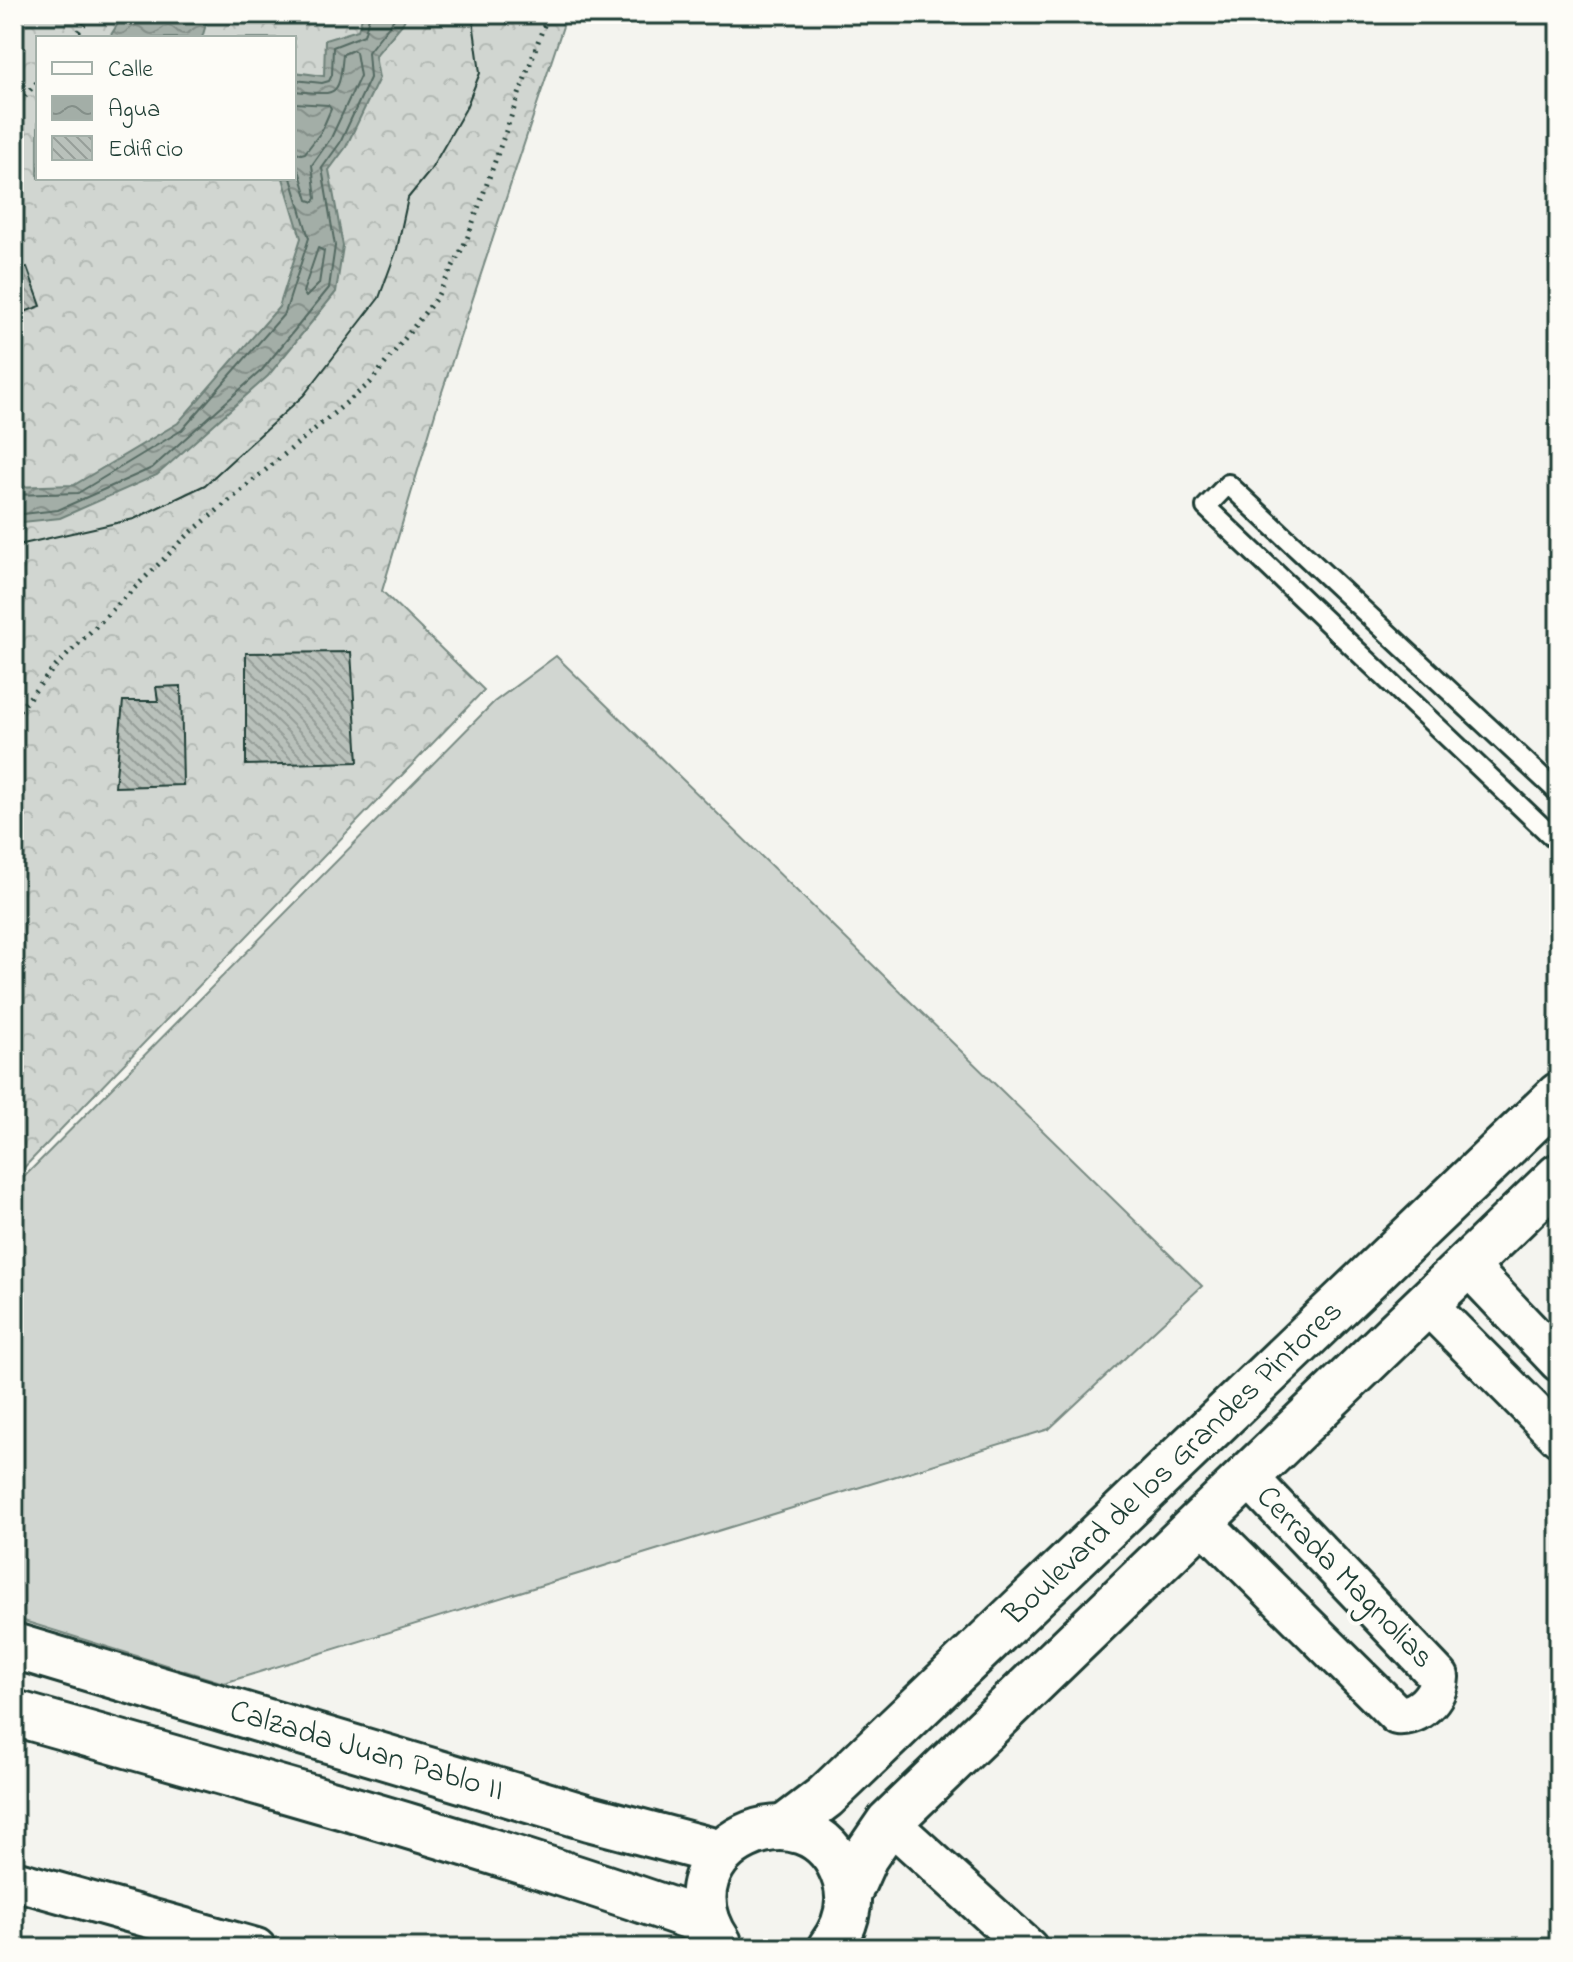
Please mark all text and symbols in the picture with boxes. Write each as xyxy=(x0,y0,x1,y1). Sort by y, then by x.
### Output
legend xyxy=(36,36,296,180)
text: Calle xyxy=(108,53,153,88)
text: Agua xyxy=(108,93,160,128)
text: Edificio xyxy=(108,133,183,168)
street label: Boulevard de los Grandes Pintores xyxy=(993,1289,1354,1638)
street label: Cerrada Magnolias xyxy=(1244,1476,1444,1680)
street label: Calzada Juan Pablo II xyxy=(224,1688,509,1815)

